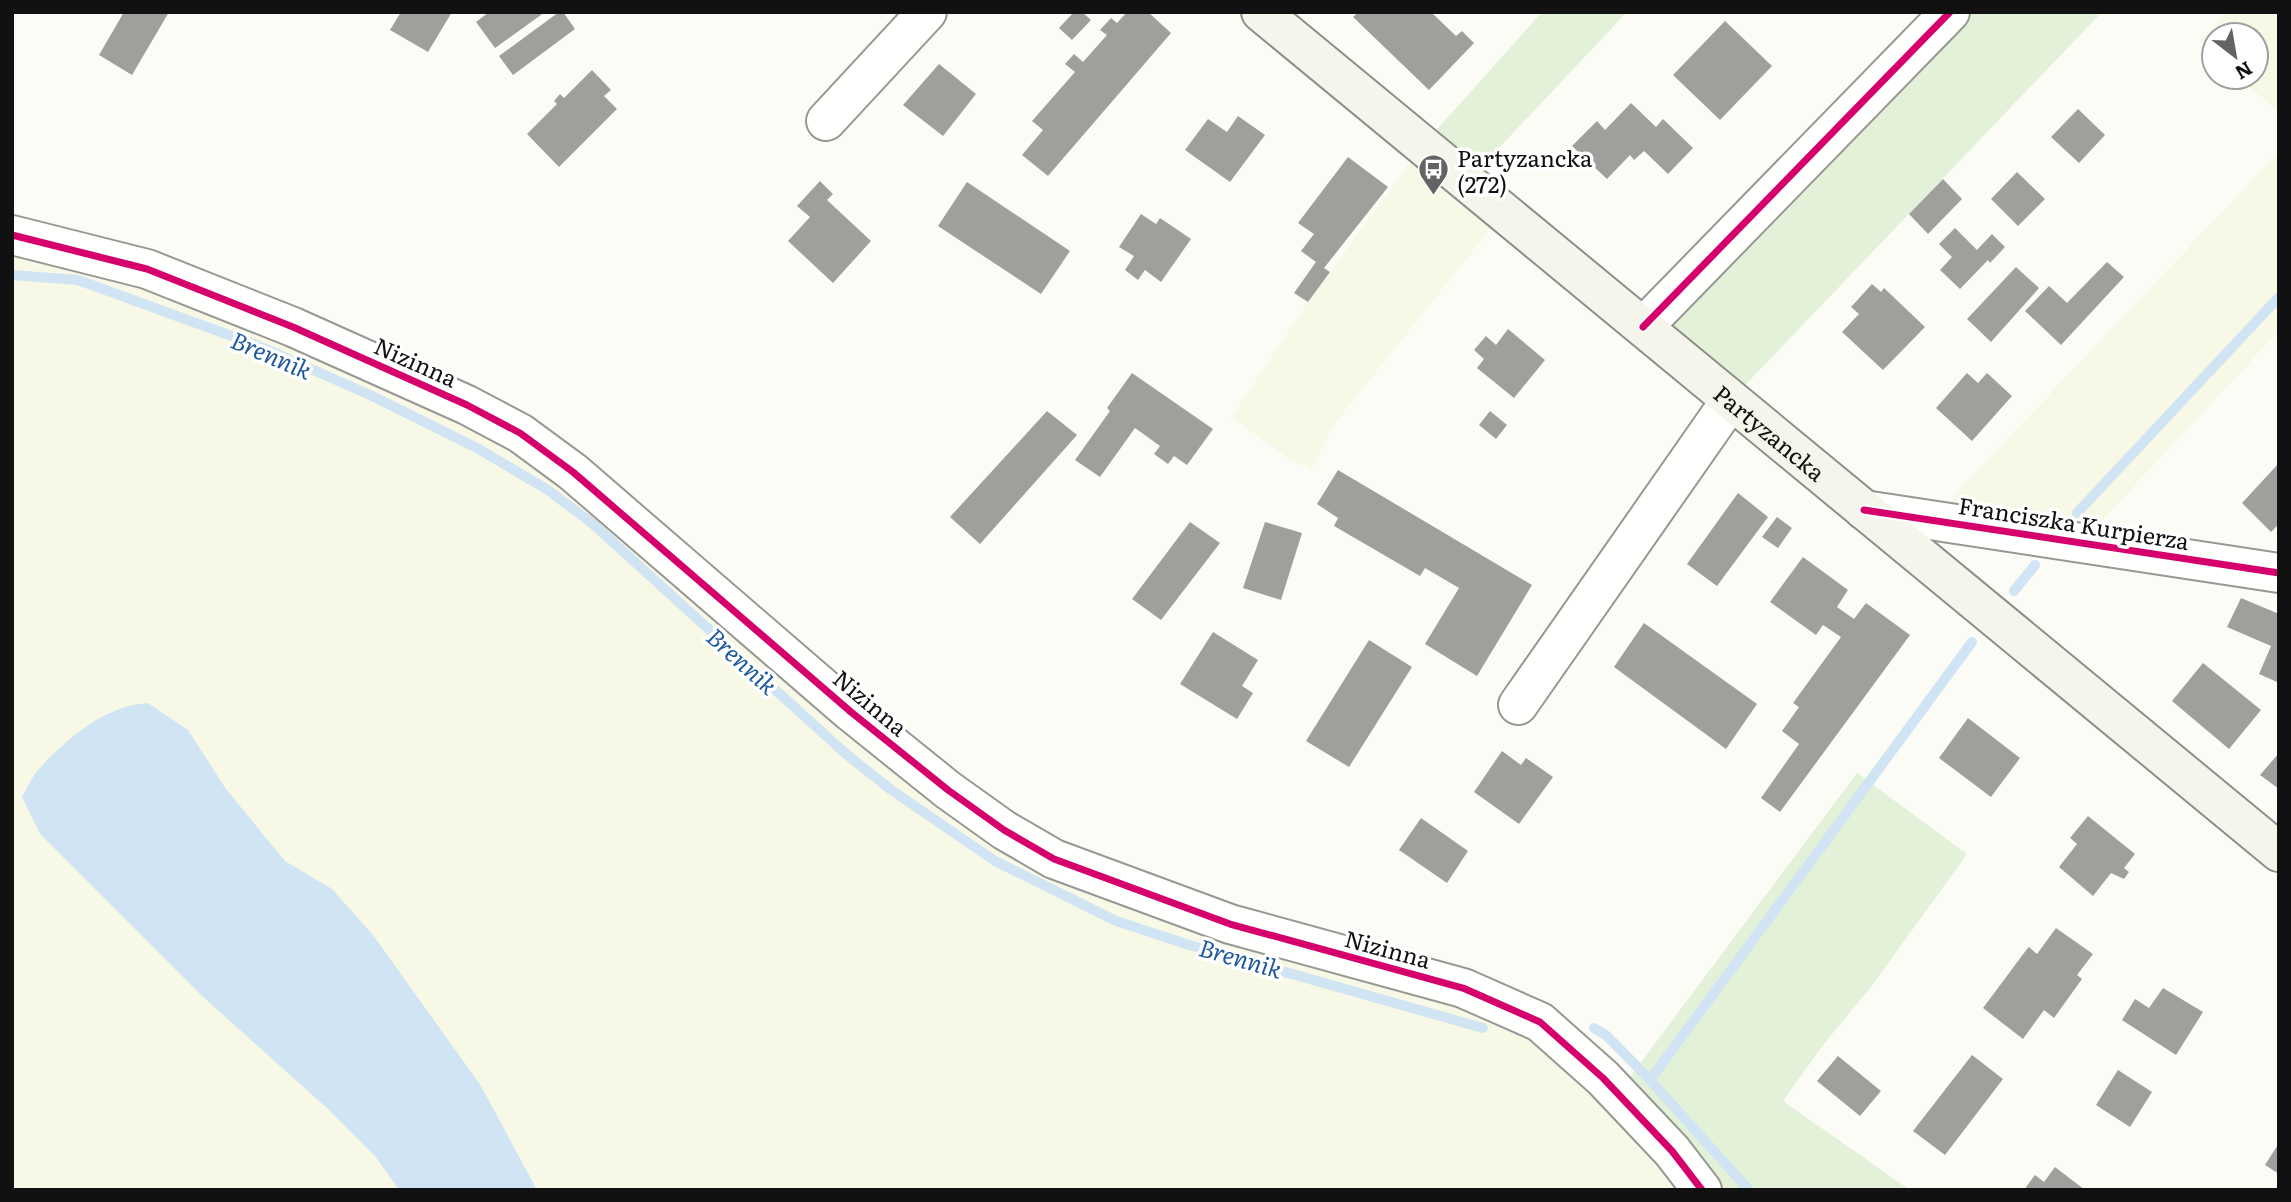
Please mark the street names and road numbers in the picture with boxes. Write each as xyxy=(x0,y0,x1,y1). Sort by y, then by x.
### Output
street label: Nizinna xyxy=(369,328,463,395)
street label: Partyzancka xyxy=(1707,376,1834,489)
street label: Franciszka Kurpierza xyxy=(1956,487,2192,557)
street label: Nizinna xyxy=(827,661,916,744)
street label: Nizinna xyxy=(1341,920,1435,976)

